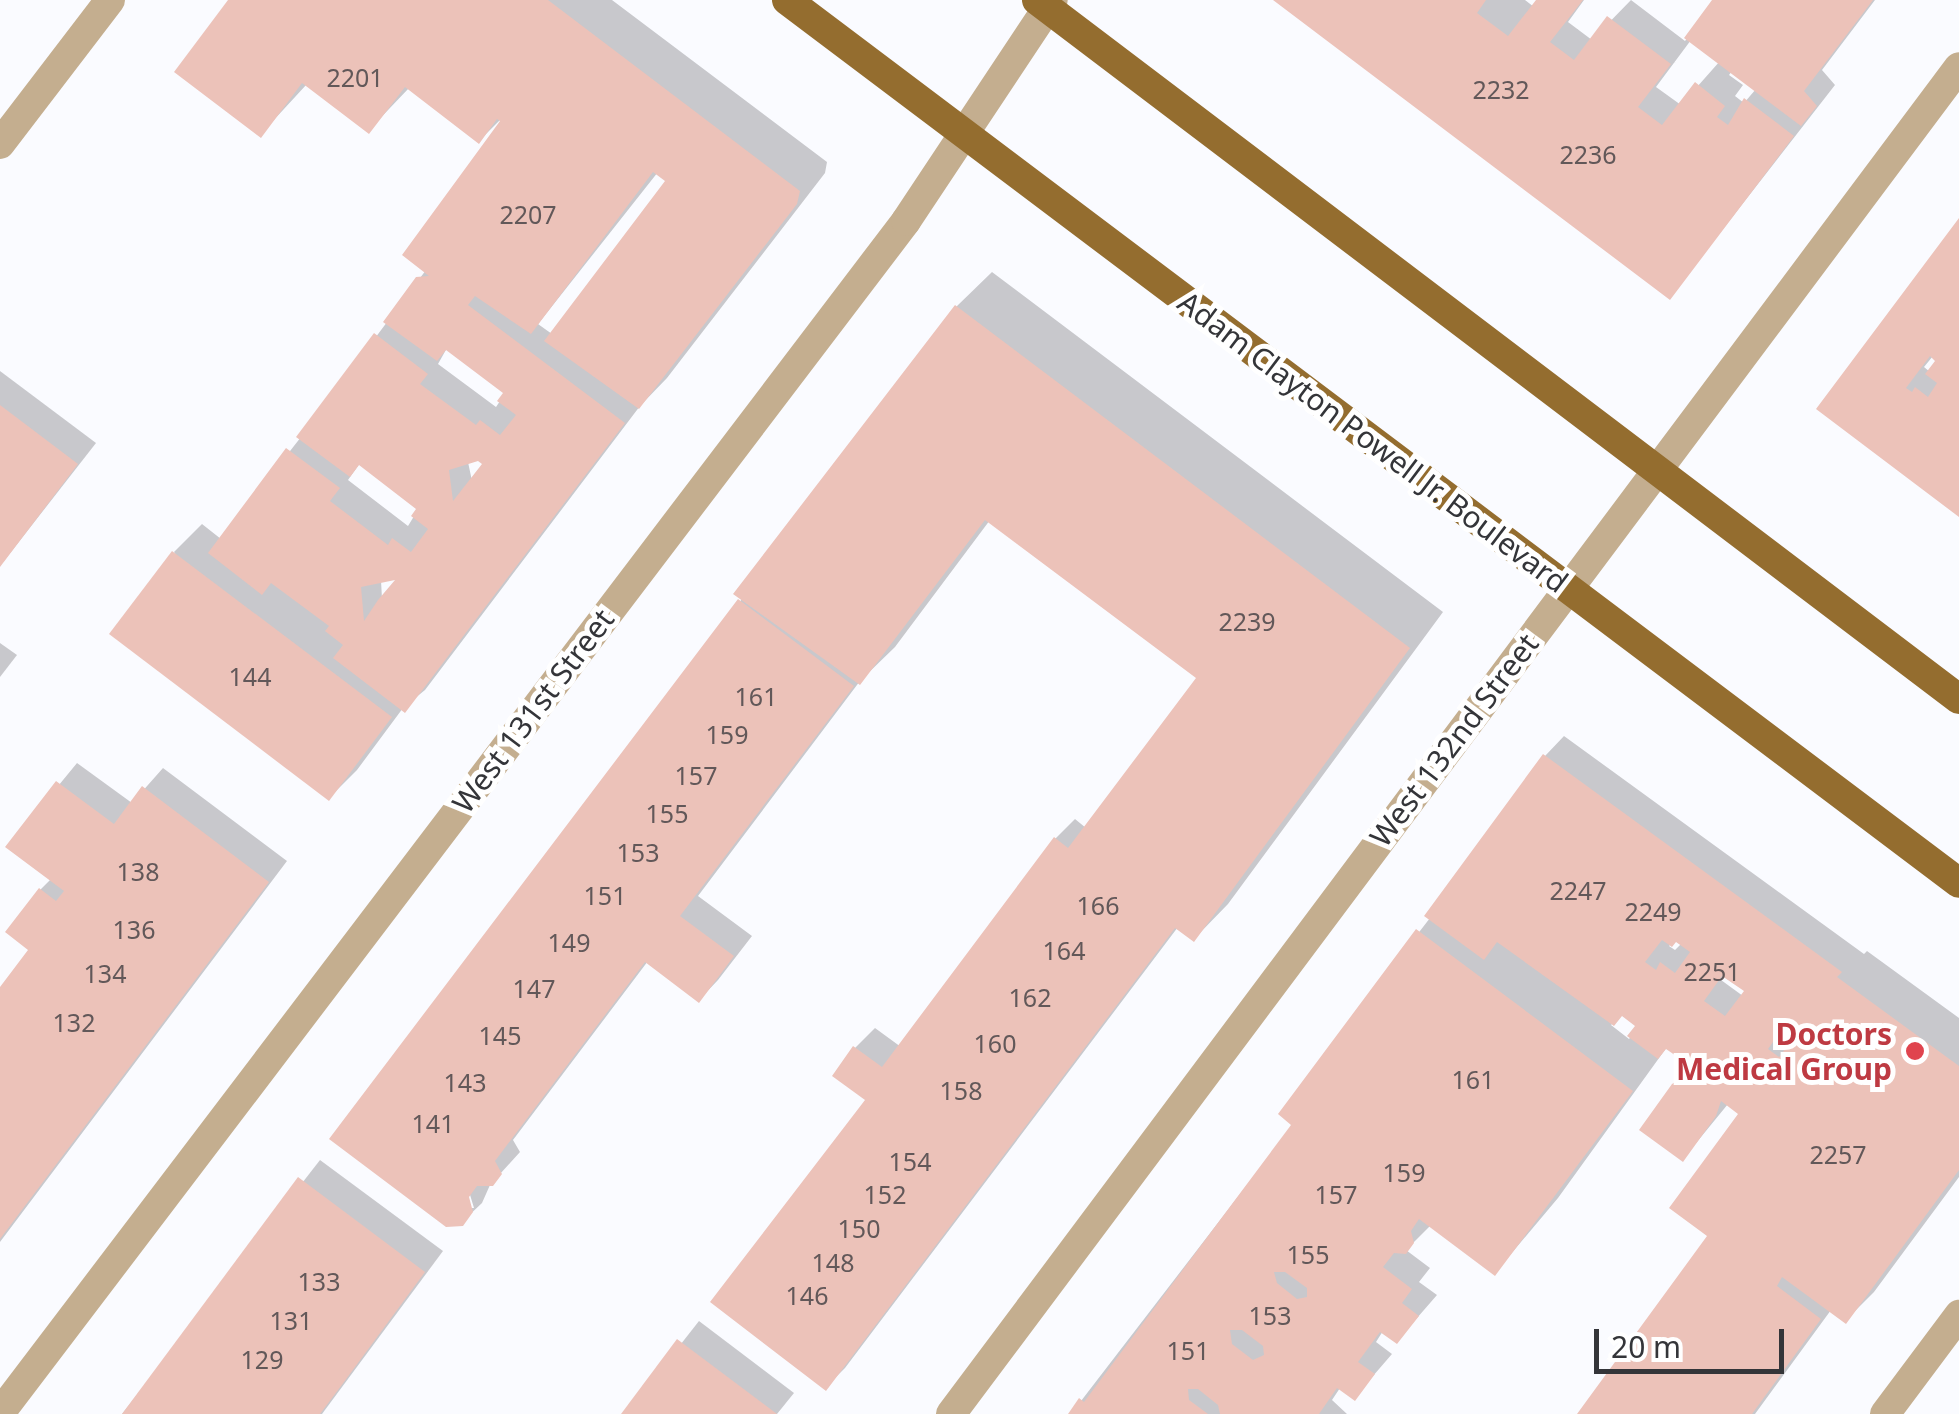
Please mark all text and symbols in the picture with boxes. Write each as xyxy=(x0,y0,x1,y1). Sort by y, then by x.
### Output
house number: 2201 xyxy=(326,62,384,92)
house number: 2232 xyxy=(1472,74,1530,104)
house number: 2236 xyxy=(1559,139,1617,169)
house number: 2207 xyxy=(499,199,557,229)
street label: Adam Clayton Powell Jr. Boulevard xyxy=(1171,284,1575,600)
street label: West 131st Street xyxy=(445,602,621,820)
house number: 2239 xyxy=(1218,606,1276,636)
street label: West 132nd Street xyxy=(1362,626,1546,854)
house number: 144 xyxy=(229,661,271,691)
house number: 161 xyxy=(735,681,777,711)
house number: 159 xyxy=(706,719,748,749)
house number: 157 xyxy=(675,760,717,790)
house number: 155 xyxy=(646,798,688,828)
house number: 153 xyxy=(617,837,659,867)
house number: 138 xyxy=(117,856,159,886)
house number: 2247 xyxy=(1549,875,1607,905)
house number: 151 xyxy=(584,880,626,910)
house number: 166 xyxy=(1077,890,1119,920)
house number: 2249 xyxy=(1624,896,1682,926)
house number: 136 xyxy=(113,914,155,944)
house number: 149 xyxy=(548,927,590,957)
house number: 164 xyxy=(1043,935,1085,965)
house number: 2251 xyxy=(1683,956,1741,986)
house number: 134 xyxy=(84,958,126,988)
house number: 147 xyxy=(513,973,555,1003)
house number: 162 xyxy=(1009,982,1051,1012)
house number: 132 xyxy=(53,1007,95,1037)
place label: Doctors Medical Group xyxy=(1676,1016,1892,1086)
house number: 145 xyxy=(479,1020,521,1050)
house number: 160 xyxy=(974,1028,1016,1058)
marker: Doctors Medical Group xyxy=(1902,1038,1928,1064)
house number: 161 xyxy=(1452,1064,1494,1094)
house number: 143 xyxy=(444,1067,486,1097)
house number: 158 xyxy=(940,1075,982,1105)
house number: 141 xyxy=(412,1108,454,1138)
house number: 2257 xyxy=(1809,1139,1867,1169)
house number: 154 xyxy=(889,1146,931,1176)
house number: 159 xyxy=(1383,1157,1425,1187)
house number: 152 xyxy=(864,1179,906,1209)
house number: 157 xyxy=(1315,1179,1357,1209)
house number: 150 xyxy=(838,1213,880,1243)
house number: 155 xyxy=(1287,1239,1329,1269)
house number: 148 xyxy=(812,1247,854,1277)
house number: 133 xyxy=(298,1266,340,1296)
house number: 146 xyxy=(786,1280,828,1310)
house number: 153 xyxy=(1249,1300,1291,1330)
house number: 131 xyxy=(270,1305,312,1335)
scale bar xyxy=(1599,1309,1789,1371)
text: 20 m xyxy=(1611,1326,1681,1367)
house number: 151 xyxy=(1167,1335,1209,1365)
house number: 129 xyxy=(241,1344,283,1374)

